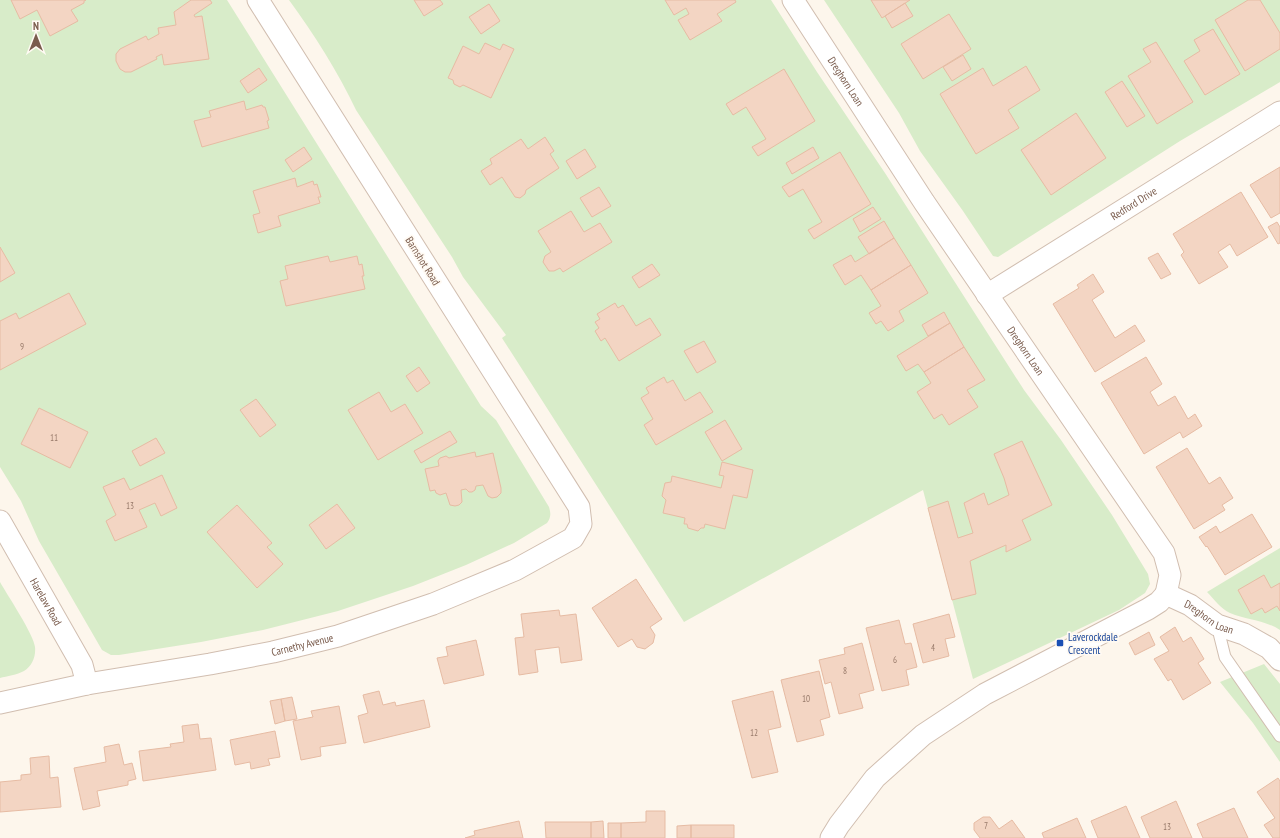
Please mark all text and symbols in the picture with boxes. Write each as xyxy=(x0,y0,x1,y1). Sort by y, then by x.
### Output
north arrow xyxy=(16,16,56,56)
text: N xyxy=(33,19,39,33)
street label: Dreghorn Loan xyxy=(825,54,867,109)
street label: Redford Drive xyxy=(1108,183,1160,223)
street label: Barnshot Road xyxy=(403,234,444,288)
street label: Dreghorn Loan xyxy=(1004,324,1047,378)
house number: 9 xyxy=(20,341,24,352)
house number: 11 xyxy=(50,432,58,443)
house number: 13 xyxy=(126,500,134,511)
street label: Harelaw Road xyxy=(27,576,65,628)
street label: Dreghorn Loan xyxy=(1182,596,1235,637)
street label: Carnethy Avenue xyxy=(270,630,335,659)
place label: Laverockdale Crescent xyxy=(1068,630,1118,657)
marker: Laverockdale Crescent xyxy=(1055,638,1065,648)
house number: 4 xyxy=(931,642,935,653)
house number: 6 xyxy=(893,654,897,665)
house number: 8 xyxy=(843,665,847,676)
house number: 10 xyxy=(802,693,810,704)
house number: 12 xyxy=(750,727,758,738)
house number: 7 xyxy=(984,820,988,831)
house number: 13 xyxy=(1163,821,1171,832)

